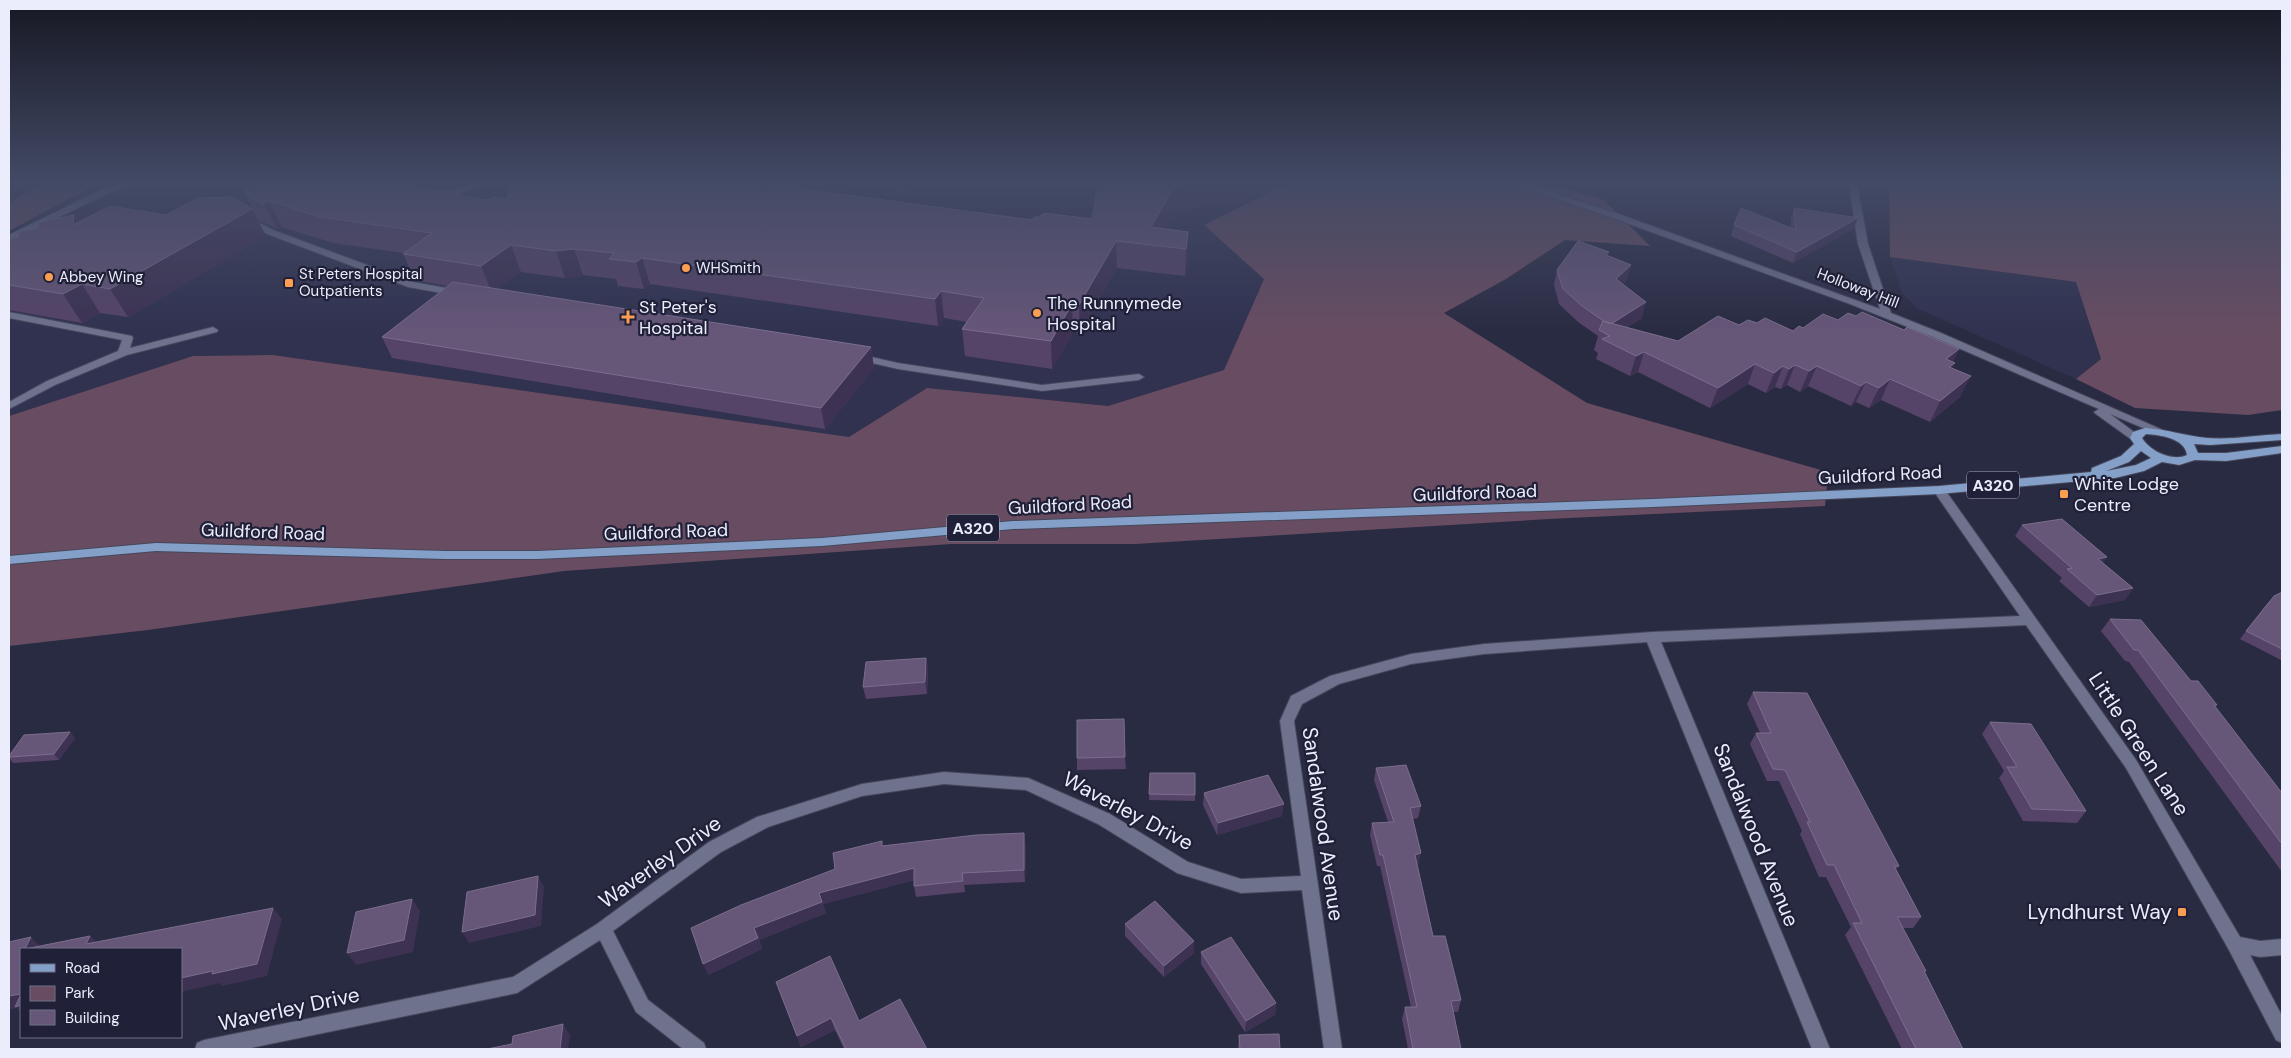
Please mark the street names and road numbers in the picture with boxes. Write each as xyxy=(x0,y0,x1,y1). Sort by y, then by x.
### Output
street label: Holloway Hill xyxy=(1814,263,1902,313)
street label: Guildford Road xyxy=(1817,460,1943,490)
road number: A320 xyxy=(1967,472,2019,498)
street label: Guildford Road xyxy=(1412,479,1538,507)
street label: Guildford Road xyxy=(1007,490,1133,520)
road number: A320 xyxy=(947,514,999,542)
street label: Guildford Road xyxy=(200,518,326,546)
street label: Guildford Road xyxy=(603,518,729,546)
street label: Little Green Lane xyxy=(2082,667,2196,821)
street label: Sandalwood Avenue xyxy=(1296,725,1350,923)
street label: Sandalwood Avenue xyxy=(1706,739,1806,931)
street label: Waverley Drive xyxy=(1058,765,1198,857)
street label: Waverley Drive xyxy=(593,809,727,915)
street label: Waverley Drive xyxy=(216,980,362,1038)

